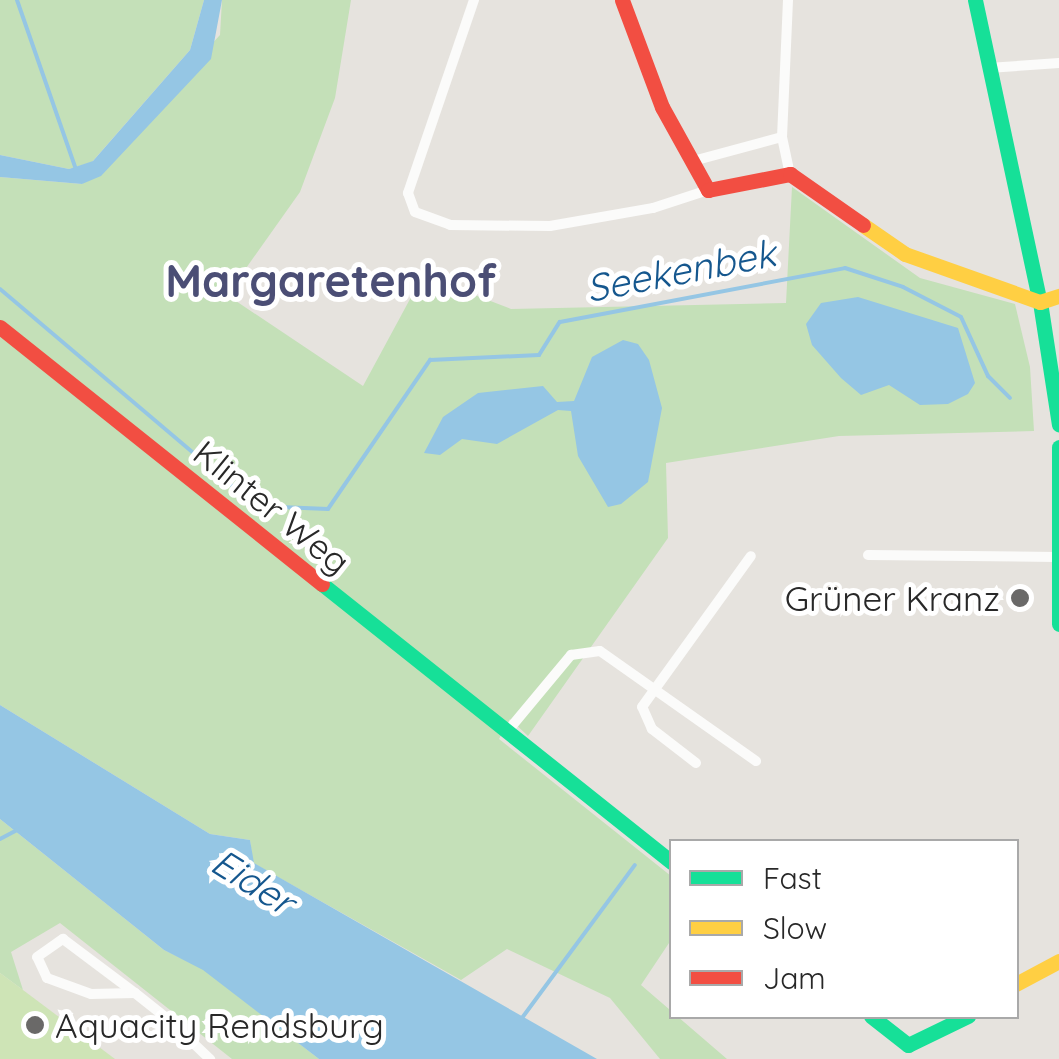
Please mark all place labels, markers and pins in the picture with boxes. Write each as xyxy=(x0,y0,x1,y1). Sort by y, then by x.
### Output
place label: Grüner Kranz xyxy=(785,577,1000,619)
marker: Grüner Kranz xyxy=(1009,587,1031,609)
place label: Aquacity Rendsburg xyxy=(55,1004,384,1046)
marker: Aquacity Rendsburg xyxy=(24,1014,46,1036)

